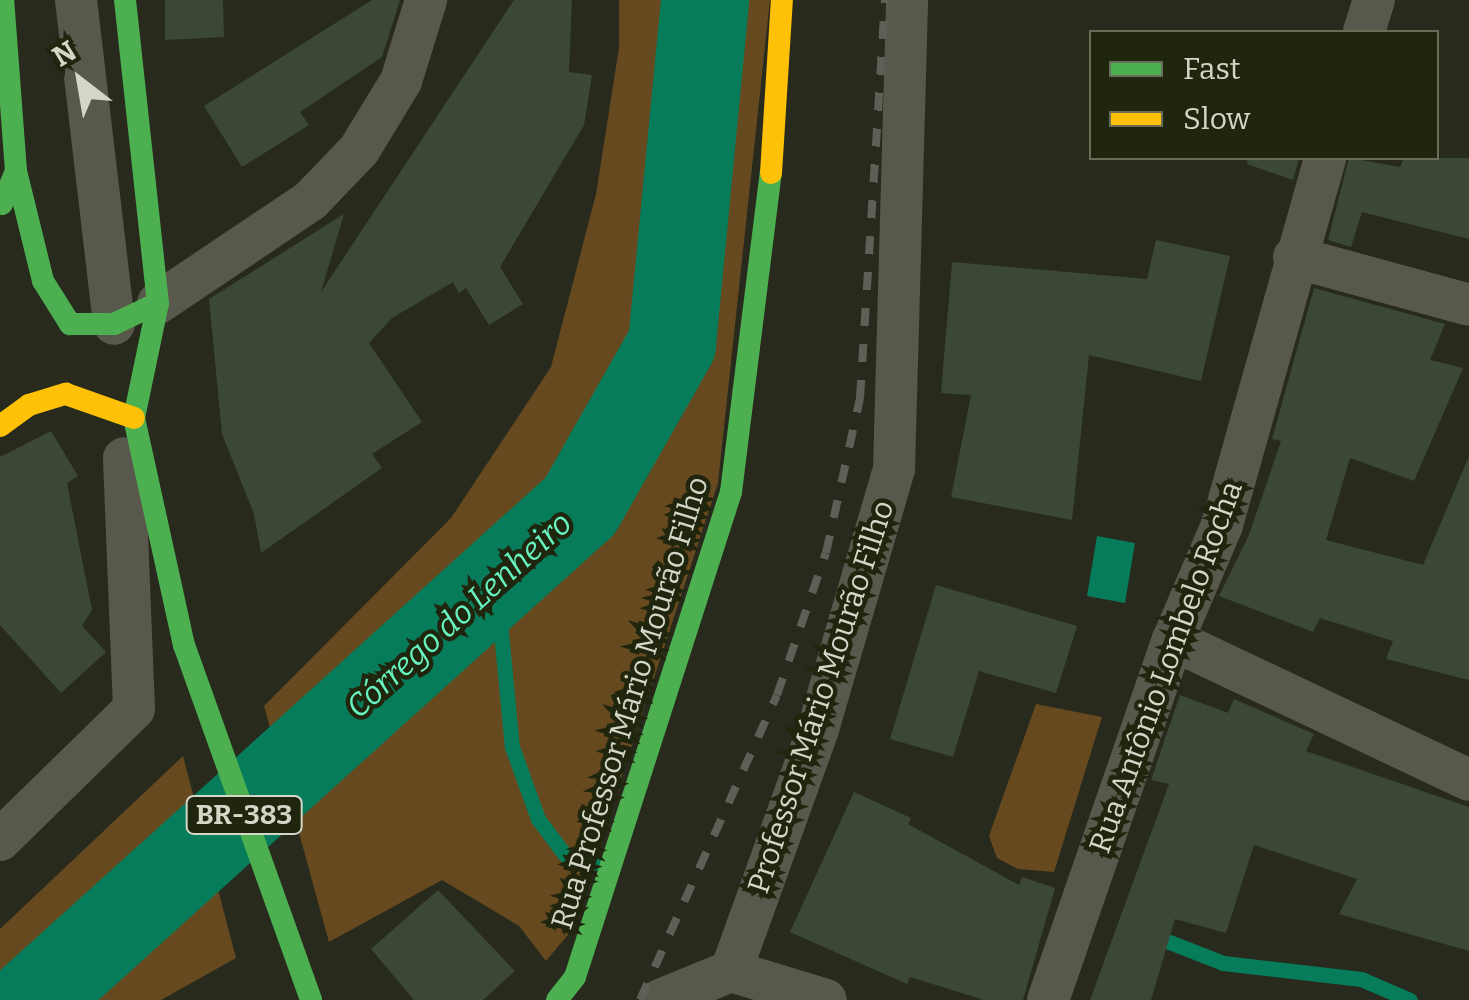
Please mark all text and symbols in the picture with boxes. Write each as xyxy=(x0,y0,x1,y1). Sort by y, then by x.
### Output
north arrow xyxy=(30,30,130,130)
legend xyxy=(1089,30,1439,160)
text: N xyxy=(47,34,82,74)
text: Fast xyxy=(1183,51,1241,87)
text: Slow xyxy=(1183,101,1250,137)
street label: Rua Professor Mário Mourão Filho xyxy=(544,473,716,933)
street label: Rua Antônio Lombelo Rocha xyxy=(1082,476,1250,858)
street label: Professor Mário Mourão Filho xyxy=(740,496,902,898)
water label: Córrego do Lenheiro xyxy=(339,504,579,726)
road number: BR-383 xyxy=(184,792,304,838)

